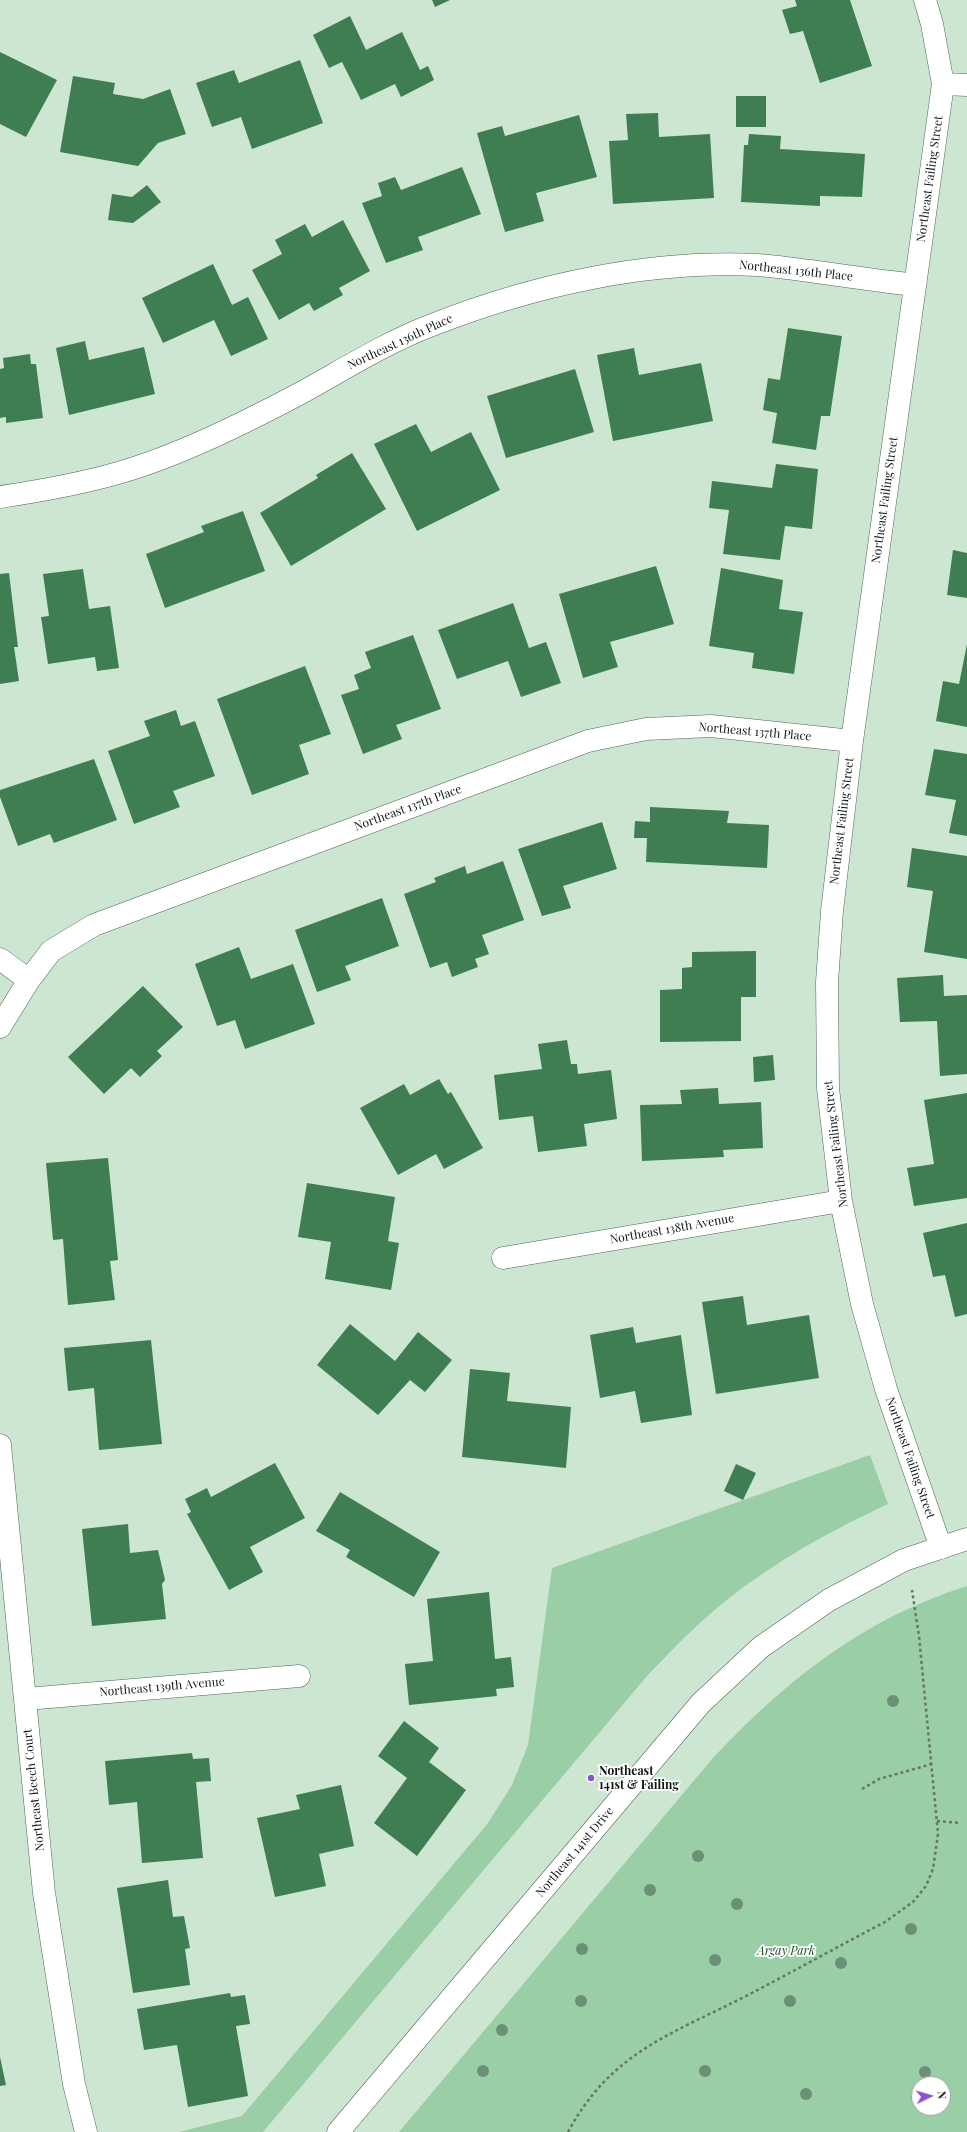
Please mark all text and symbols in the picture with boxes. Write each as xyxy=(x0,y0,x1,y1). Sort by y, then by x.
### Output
street label: Northeast Failing Street xyxy=(914,115,946,243)
street label: Northeast 136th Place xyxy=(738,258,854,284)
street label: Northeast 136th Place xyxy=(345,311,455,373)
street label: Northeast Failing Street xyxy=(869,436,901,564)
street label: Northeast 137th Place xyxy=(698,720,812,744)
street label: Northeast Failing Street xyxy=(827,757,857,885)
street label: Northeast 137th Place xyxy=(352,782,464,834)
street label: Northeast Failing Street xyxy=(821,1080,851,1208)
street label: Northeast 138th Avenue xyxy=(609,1211,735,1247)
street label: Northeast Failing Street xyxy=(882,1395,938,1521)
street label: Northeast 139th Avenue xyxy=(99,1674,225,1700)
street label: Northeast Beech Court xyxy=(20,1728,48,1852)
place label: Northeast 141st & Failing xyxy=(599,1764,679,1792)
marker: Northeast 141st & Failing xyxy=(586,1773,596,1783)
street label: Northeast 141st Drive xyxy=(533,1804,617,1900)
park label: Argay Park xyxy=(757,1944,815,1958)
north arrow xyxy=(911,2076,951,2116)
text: N xyxy=(935,2090,950,2100)

